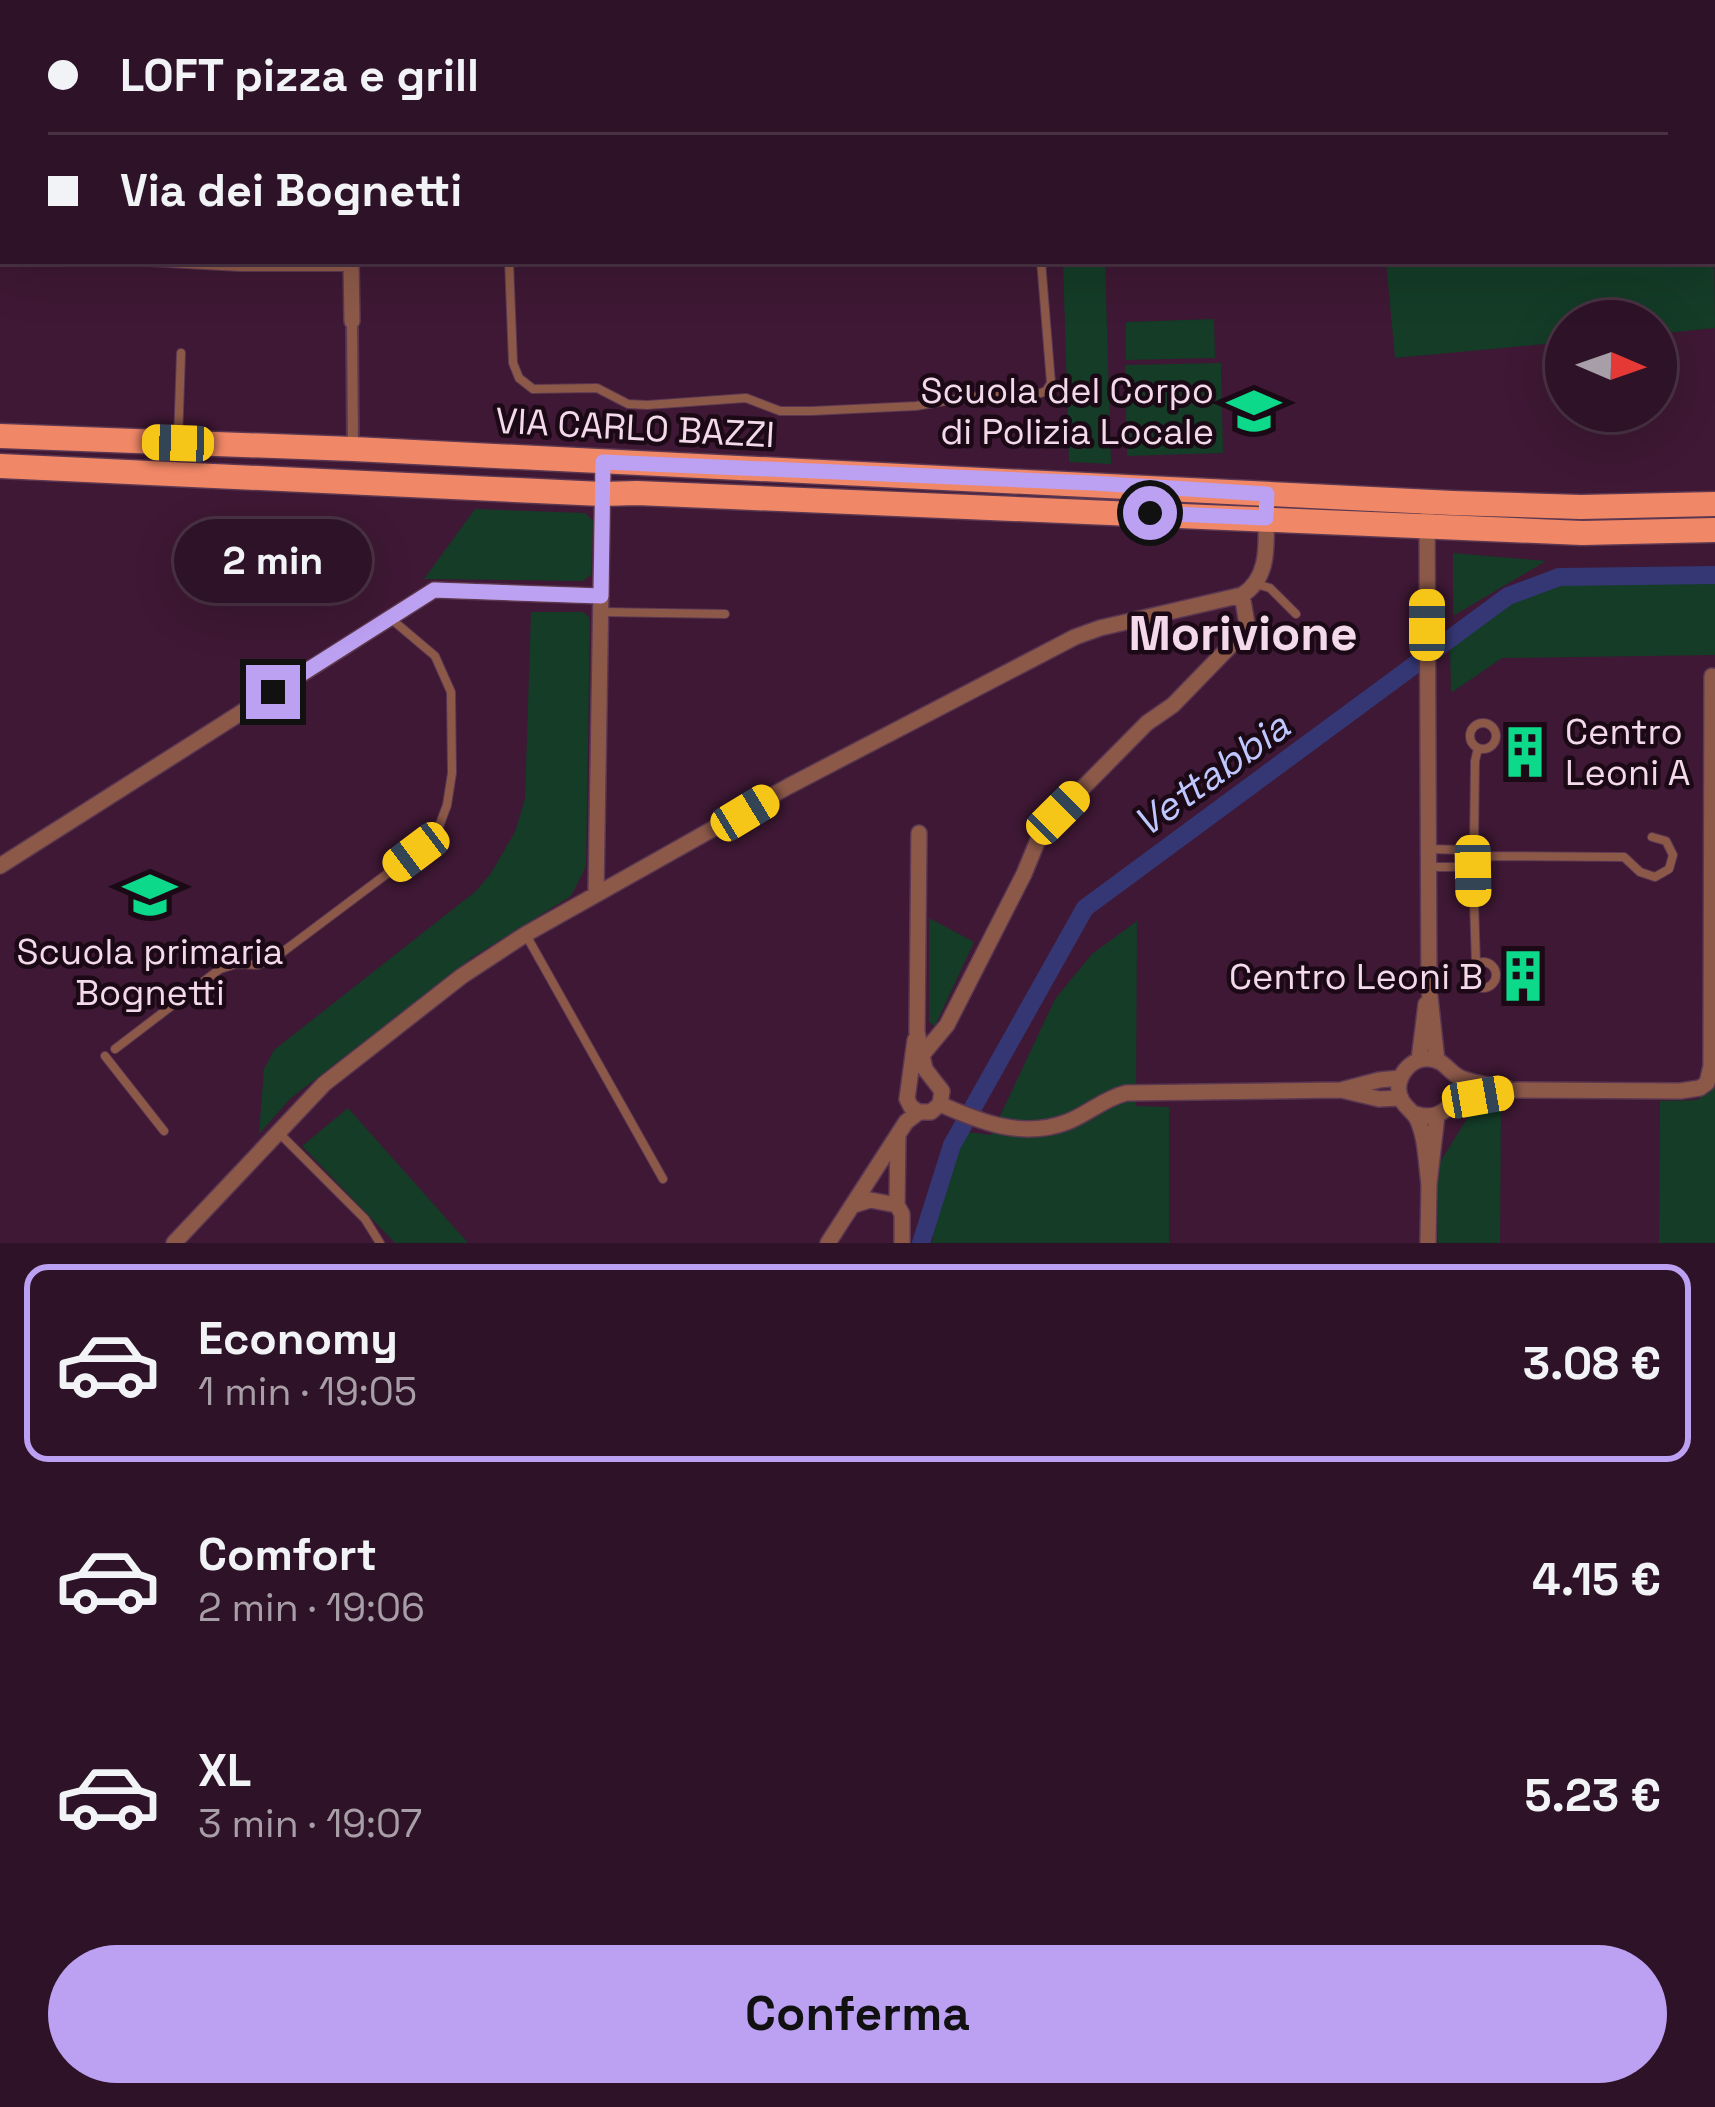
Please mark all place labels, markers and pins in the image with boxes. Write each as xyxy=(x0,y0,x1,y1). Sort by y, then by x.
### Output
place label: Scuola del Corpo di Polizia Locale xyxy=(920,368,1214,455)
school or university icon: Scuola del Corpo di Polizia Locale xyxy=(1225,382,1283,440)
place label: Centro Leoni A xyxy=(1565,709,1690,796)
building icon: Centro Leoni A xyxy=(1496,723,1554,781)
school or university icon: Scuola primaria Bognetti xyxy=(121,866,179,924)
place label: Scuola primaria Bognetti xyxy=(17,929,283,1016)
building icon: Centro Leoni B xyxy=(1494,947,1552,1005)
place label: Centro Leoni B xyxy=(1229,954,1483,1000)

